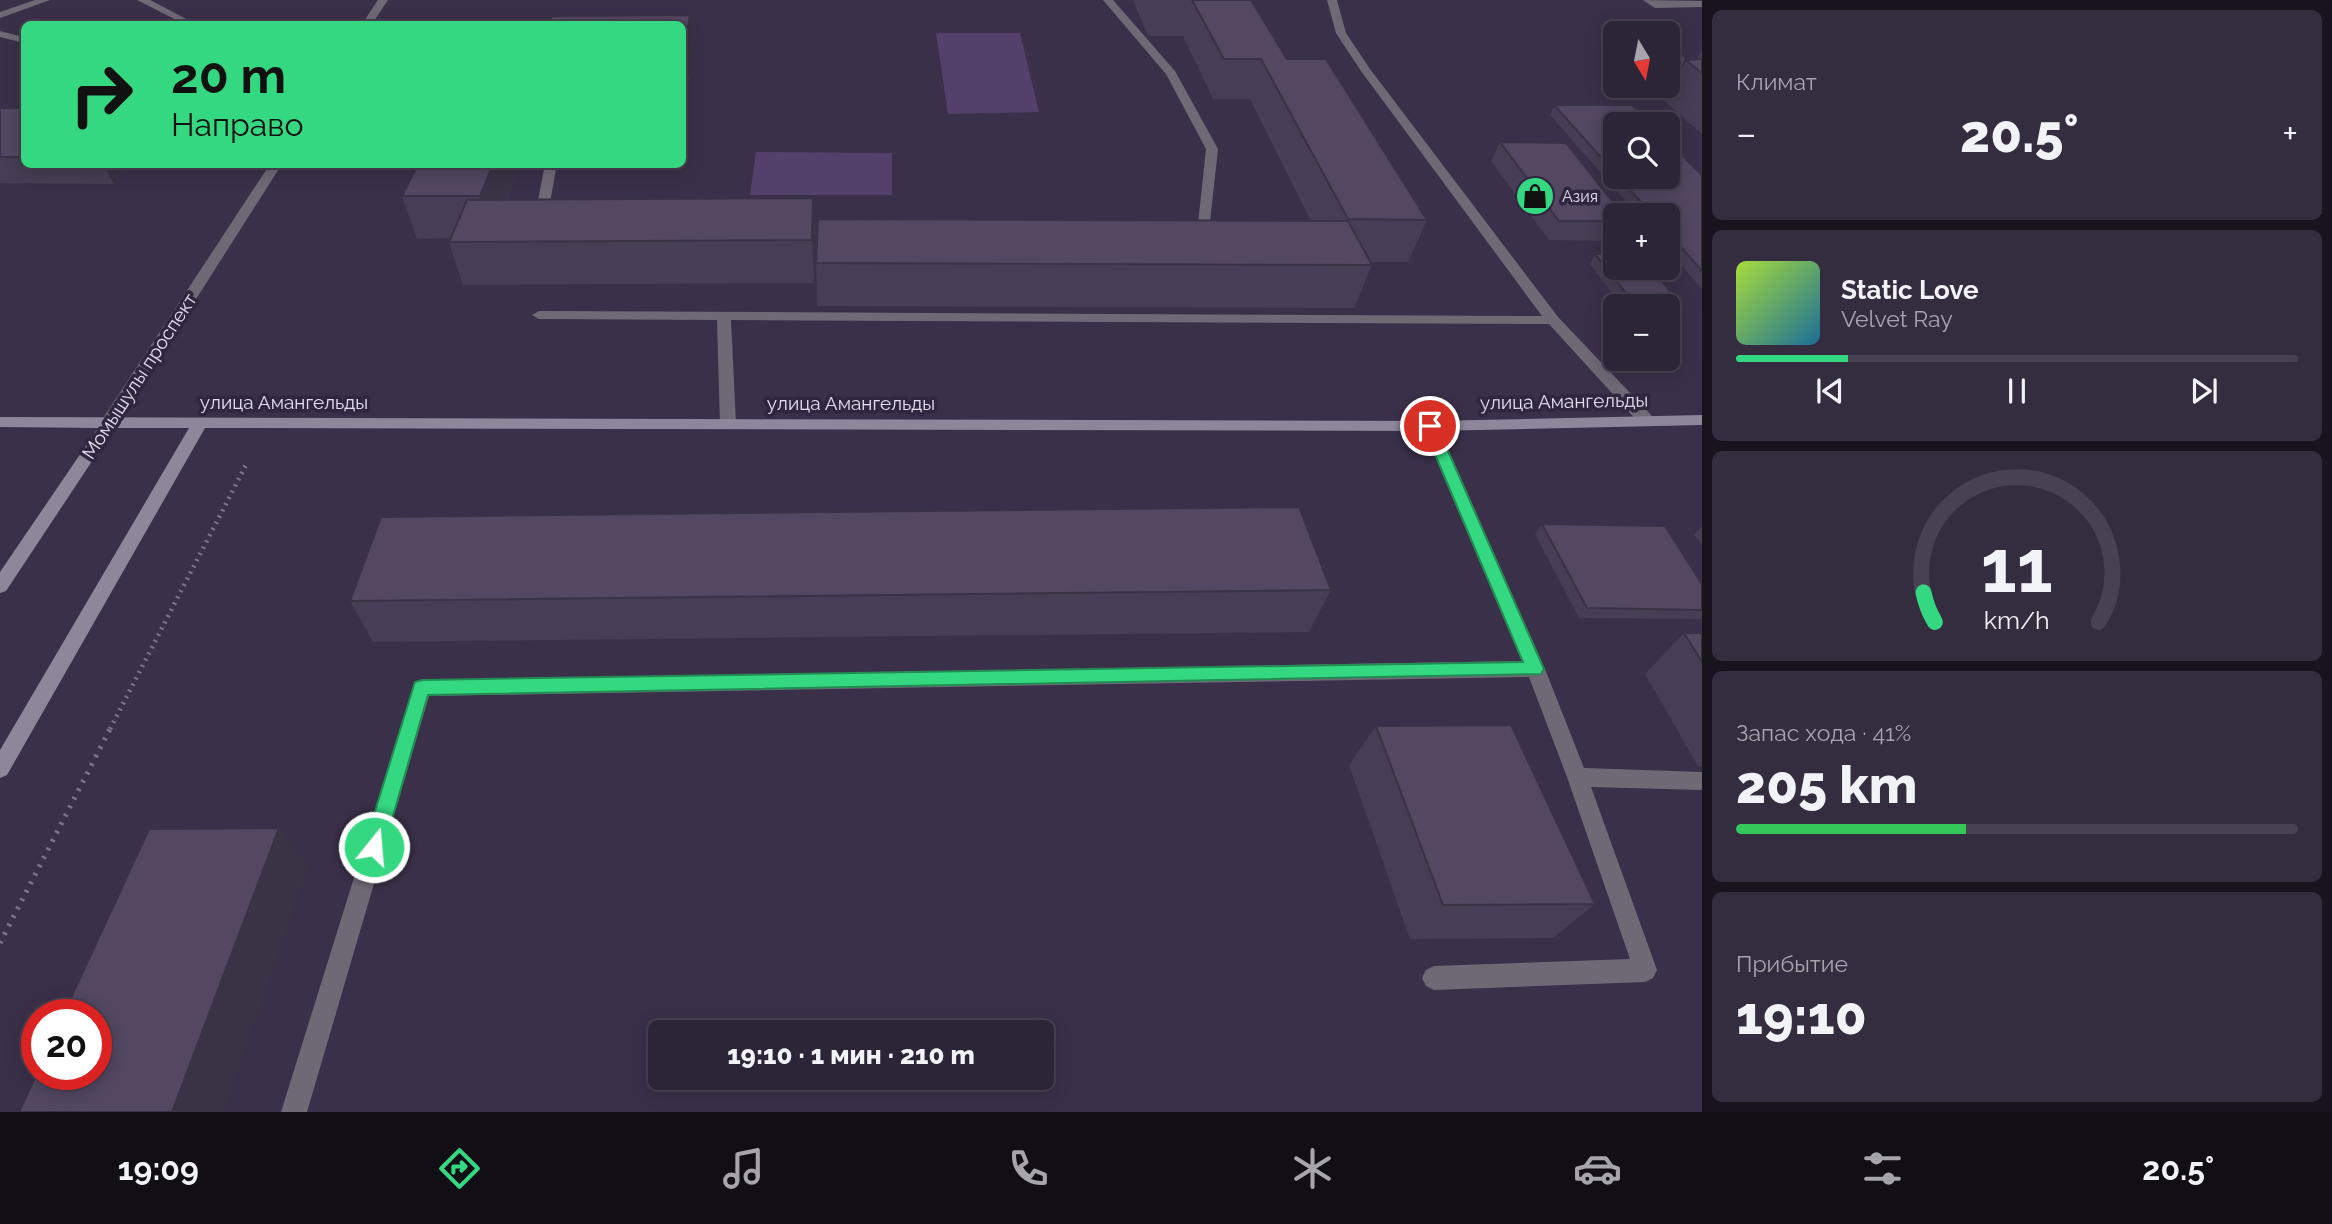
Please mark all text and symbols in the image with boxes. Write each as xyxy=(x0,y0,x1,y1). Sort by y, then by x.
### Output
north arrow xyxy=(1603,21,1680,98)
map controls xyxy=(1603,21,1680,371)
text: 20 m xyxy=(171,47,286,104)
icon: right xyxy=(56,49,147,140)
text: Климат xyxy=(1736,68,1817,95)
text: 20.5° xyxy=(1960,103,2079,164)
text: Направо xyxy=(171,106,303,143)
text: − xyxy=(1736,111,1756,156)
text: + xyxy=(2282,111,2298,156)
button: search xyxy=(1603,112,1680,189)
shop icon: Азия xyxy=(1514,175,1556,217)
place label: Азия xyxy=(1562,187,1598,206)
button: + xyxy=(1603,203,1680,280)
text: Static Love xyxy=(1841,275,1979,305)
street label: Момышулы проспект xyxy=(77,289,201,463)
button: − xyxy=(1603,294,1680,371)
text: Velvet Ray xyxy=(1841,305,1953,332)
icon: previous xyxy=(1811,372,1849,410)
icon: pause xyxy=(1998,372,2036,410)
icon: next xyxy=(2185,372,2223,410)
street label: улица Амангельды xyxy=(1480,389,1648,413)
street label: улица Амангельды xyxy=(200,391,368,413)
street label: улица Амангельды xyxy=(767,392,935,414)
pin xyxy=(1400,396,1460,456)
icon: arrive xyxy=(1411,407,1449,445)
text: 11 xyxy=(1981,524,2053,609)
text: km/h xyxy=(1984,605,2050,635)
text: Запас хода · 41% xyxy=(1736,719,1911,746)
text: 205 km xyxy=(1736,754,1917,815)
position arrow xyxy=(337,810,411,884)
text: Прибытие xyxy=(1736,950,1848,977)
text: 19:10 xyxy=(1736,985,1867,1046)
speed limit sign: 20 xyxy=(21,999,112,1090)
text: 19:10 · 1 мин · 210 m xyxy=(727,1040,975,1070)
icon: directions xyxy=(435,1144,484,1193)
icon: music xyxy=(719,1144,768,1193)
icon: phone xyxy=(1004,1144,1053,1193)
icon: climate xyxy=(1288,1144,1337,1193)
icon: car xyxy=(1573,1144,1622,1193)
icon: filters xyxy=(1858,1144,1907,1193)
text: 19:09 xyxy=(118,1150,199,1187)
text: 20.5° xyxy=(2142,1150,2214,1187)

